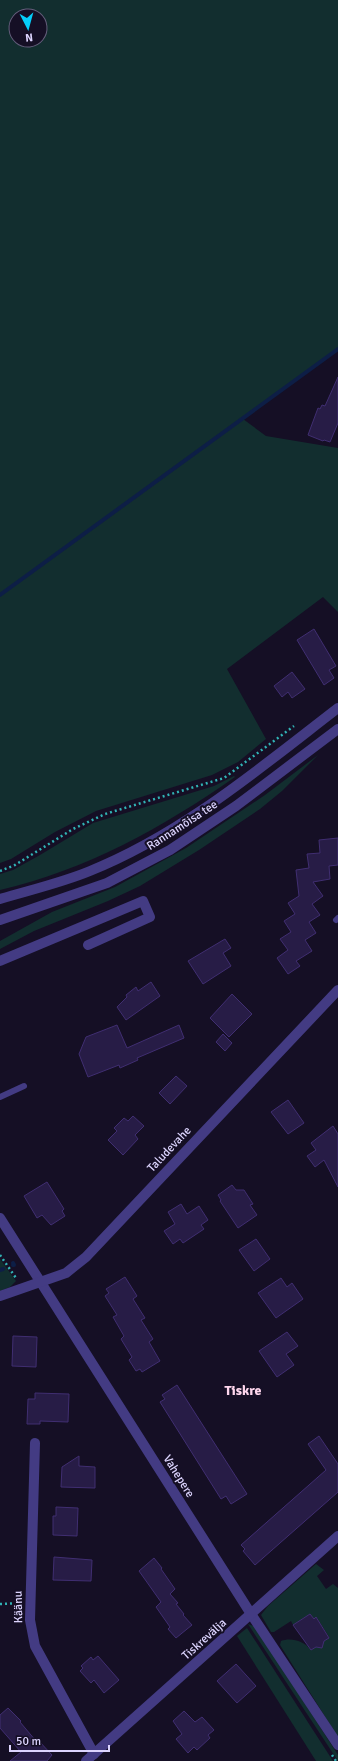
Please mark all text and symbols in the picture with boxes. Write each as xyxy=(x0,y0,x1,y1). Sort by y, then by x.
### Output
north arrow xyxy=(8,8,48,48)
text: N xyxy=(25,31,33,44)
street label: Rannamõisa tee xyxy=(144,797,221,854)
street label: Taludevahe xyxy=(144,1123,194,1175)
district label: Tiskre xyxy=(224,1382,262,1399)
street label: Vahepere xyxy=(160,1452,198,1500)
street label: Käänu xyxy=(11,1591,26,1623)
street label: Tiskrevälja xyxy=(179,1615,230,1663)
scale bar xyxy=(10,1727,109,1753)
text: 50 m xyxy=(16,1734,41,1749)

